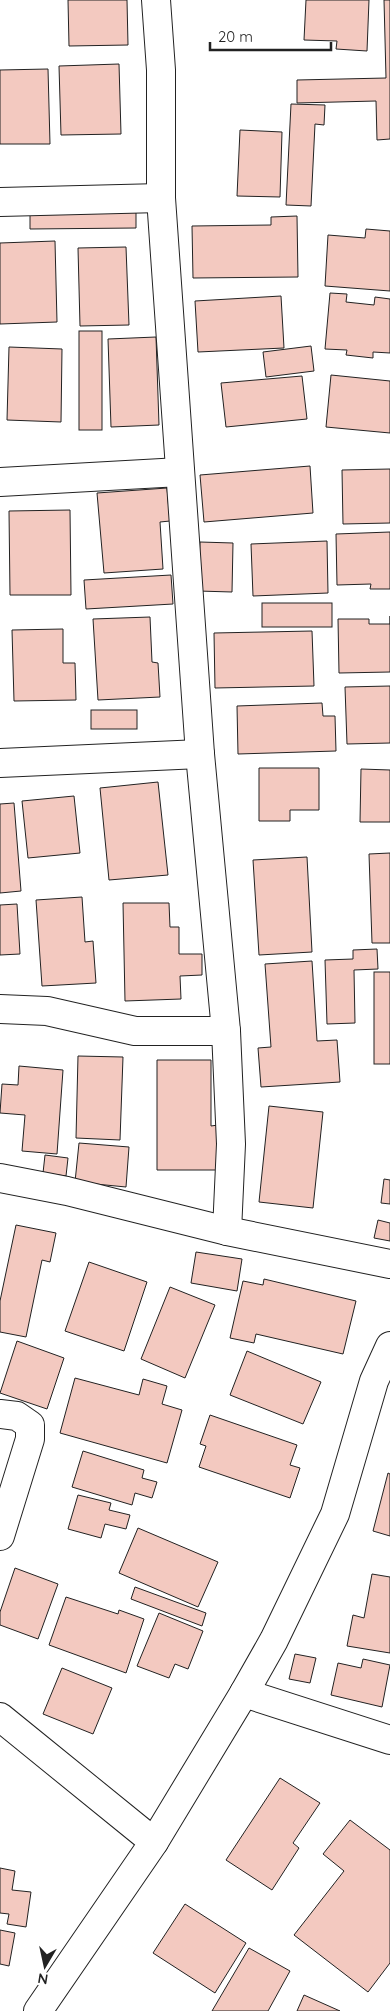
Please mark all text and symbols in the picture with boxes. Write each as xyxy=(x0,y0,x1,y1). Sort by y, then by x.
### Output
scale bar xyxy=(210,20,331,52)
text: 20 m xyxy=(218,27,253,46)
north arrow xyxy=(20,1941,70,1991)
text: N xyxy=(36,1969,49,1989)

